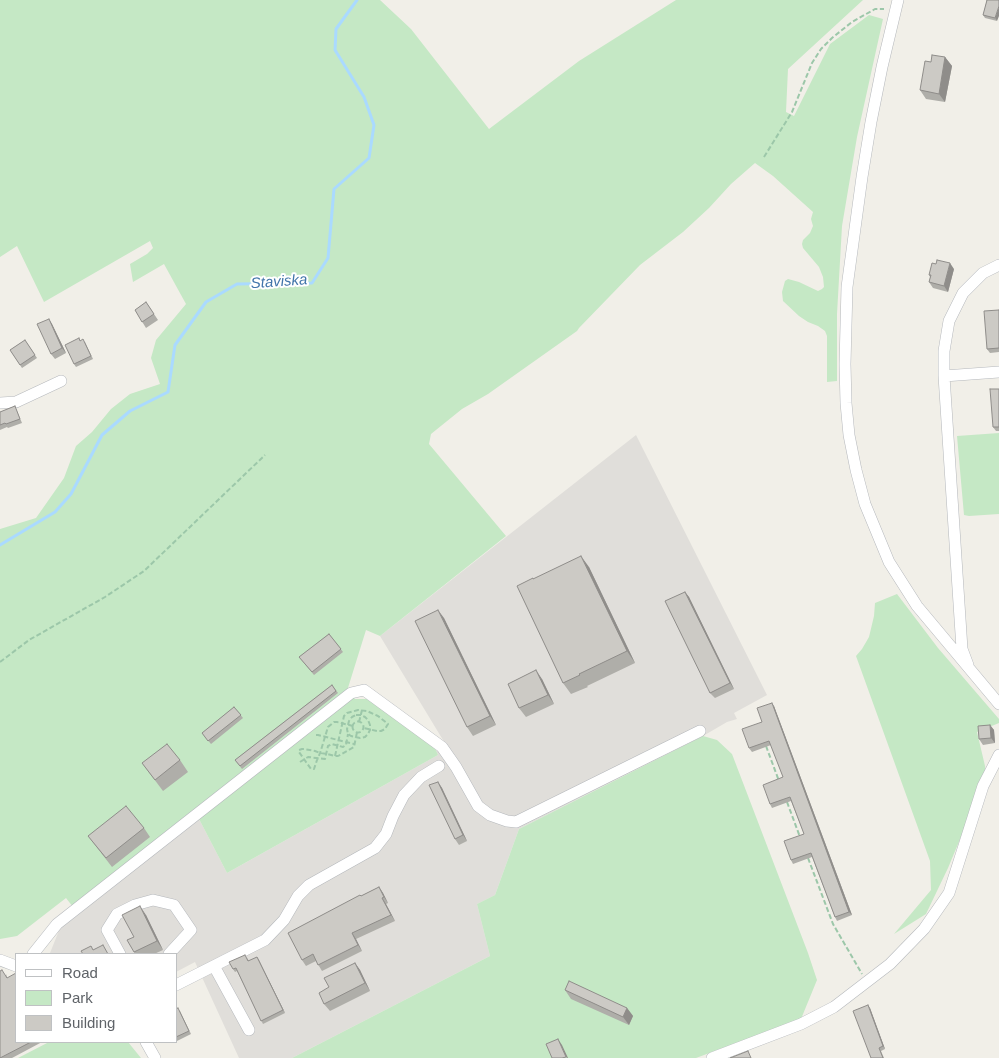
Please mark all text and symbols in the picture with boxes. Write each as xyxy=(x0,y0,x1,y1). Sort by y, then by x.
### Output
water label: Staviska xyxy=(250,271,308,293)
legend xyxy=(15,953,178,1043)
text: Road xyxy=(62,964,98,981)
text: Park xyxy=(62,989,93,1006)
text: Building xyxy=(62,1014,115,1031)

